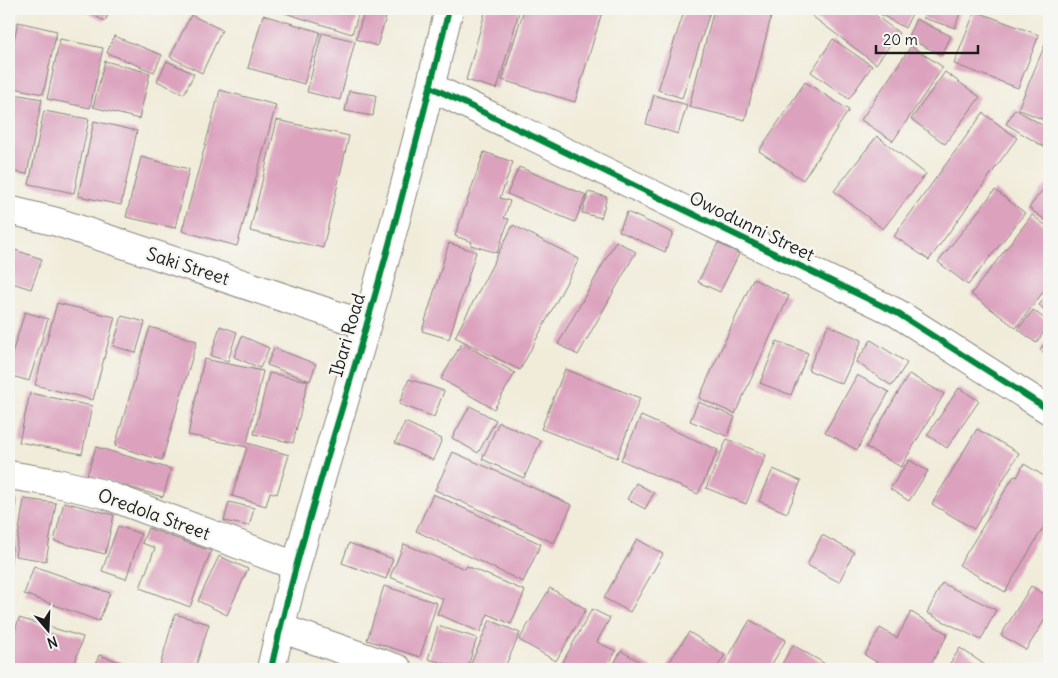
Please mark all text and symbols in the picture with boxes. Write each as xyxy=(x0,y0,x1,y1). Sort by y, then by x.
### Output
scale bar xyxy=(876,22,978,54)
text: 20 m xyxy=(883,30,918,49)
street label: Owodunni Street xyxy=(686,186,818,266)
street label: Saki Street xyxy=(144,242,232,290)
street label: Ibari Road xyxy=(324,290,370,379)
street label: Oredola Street xyxy=(95,483,213,545)
north arrow xyxy=(22,606,72,656)
text: N xyxy=(45,632,60,652)

